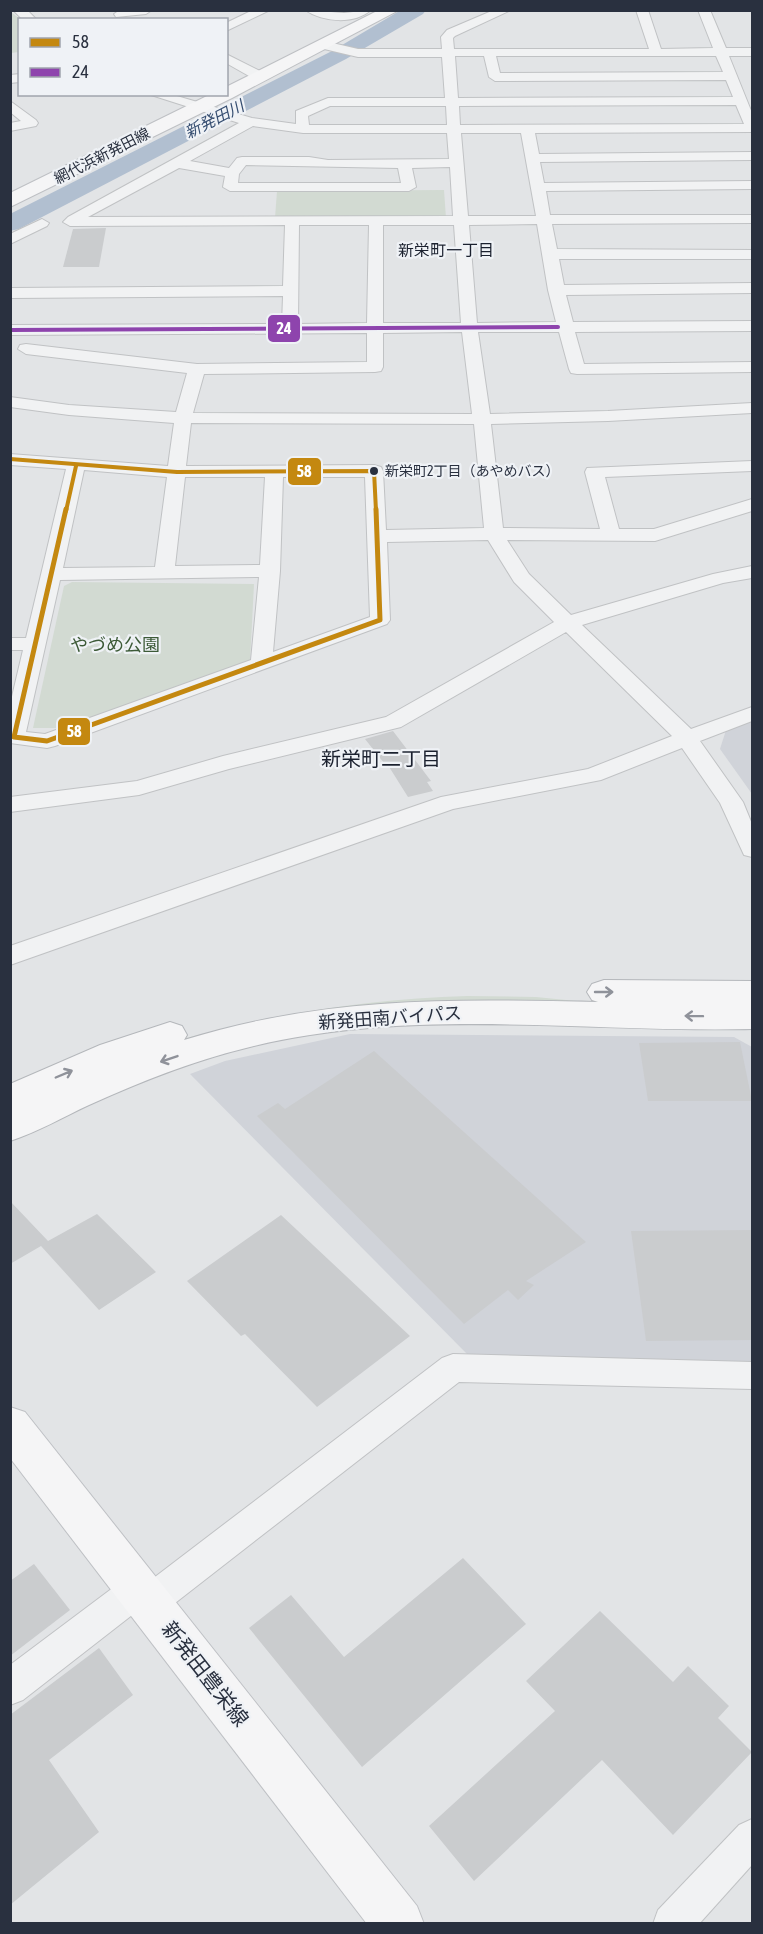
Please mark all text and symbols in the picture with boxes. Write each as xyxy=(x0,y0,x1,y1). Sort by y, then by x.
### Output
legend xyxy=(18,18,228,96)
text: 58 xyxy=(72,31,89,52)
text: 24 xyxy=(72,61,89,82)
water label: 新発田川 xyxy=(181,96,248,142)
street label: 網代浜新発田線 xyxy=(51,124,152,187)
district label: 新栄町一丁目 xyxy=(398,241,494,259)
line badge: 24 xyxy=(267,314,301,343)
text: 24 xyxy=(276,319,292,337)
line badge: 58 xyxy=(287,457,322,486)
text: 58 xyxy=(296,462,312,480)
place label: 新栄町2丁目（あやめバス） xyxy=(385,463,560,479)
marker: 新栄町2丁目（あやめバス） xyxy=(368,465,380,477)
park label: やづめ公園 xyxy=(70,634,160,655)
line badge: 58 xyxy=(57,717,91,746)
text: 58 xyxy=(66,722,82,740)
district label: 新栄町二丁目 xyxy=(321,747,441,770)
one-way arrow xyxy=(593,986,613,998)
street label: 新発田南バイパス xyxy=(318,1002,462,1033)
one-way arrow xyxy=(685,1010,705,1022)
one-way arrow xyxy=(160,1055,178,1066)
one-way arrow xyxy=(54,1068,72,1080)
street label: 新発田豊栄線 xyxy=(158,1616,254,1730)

